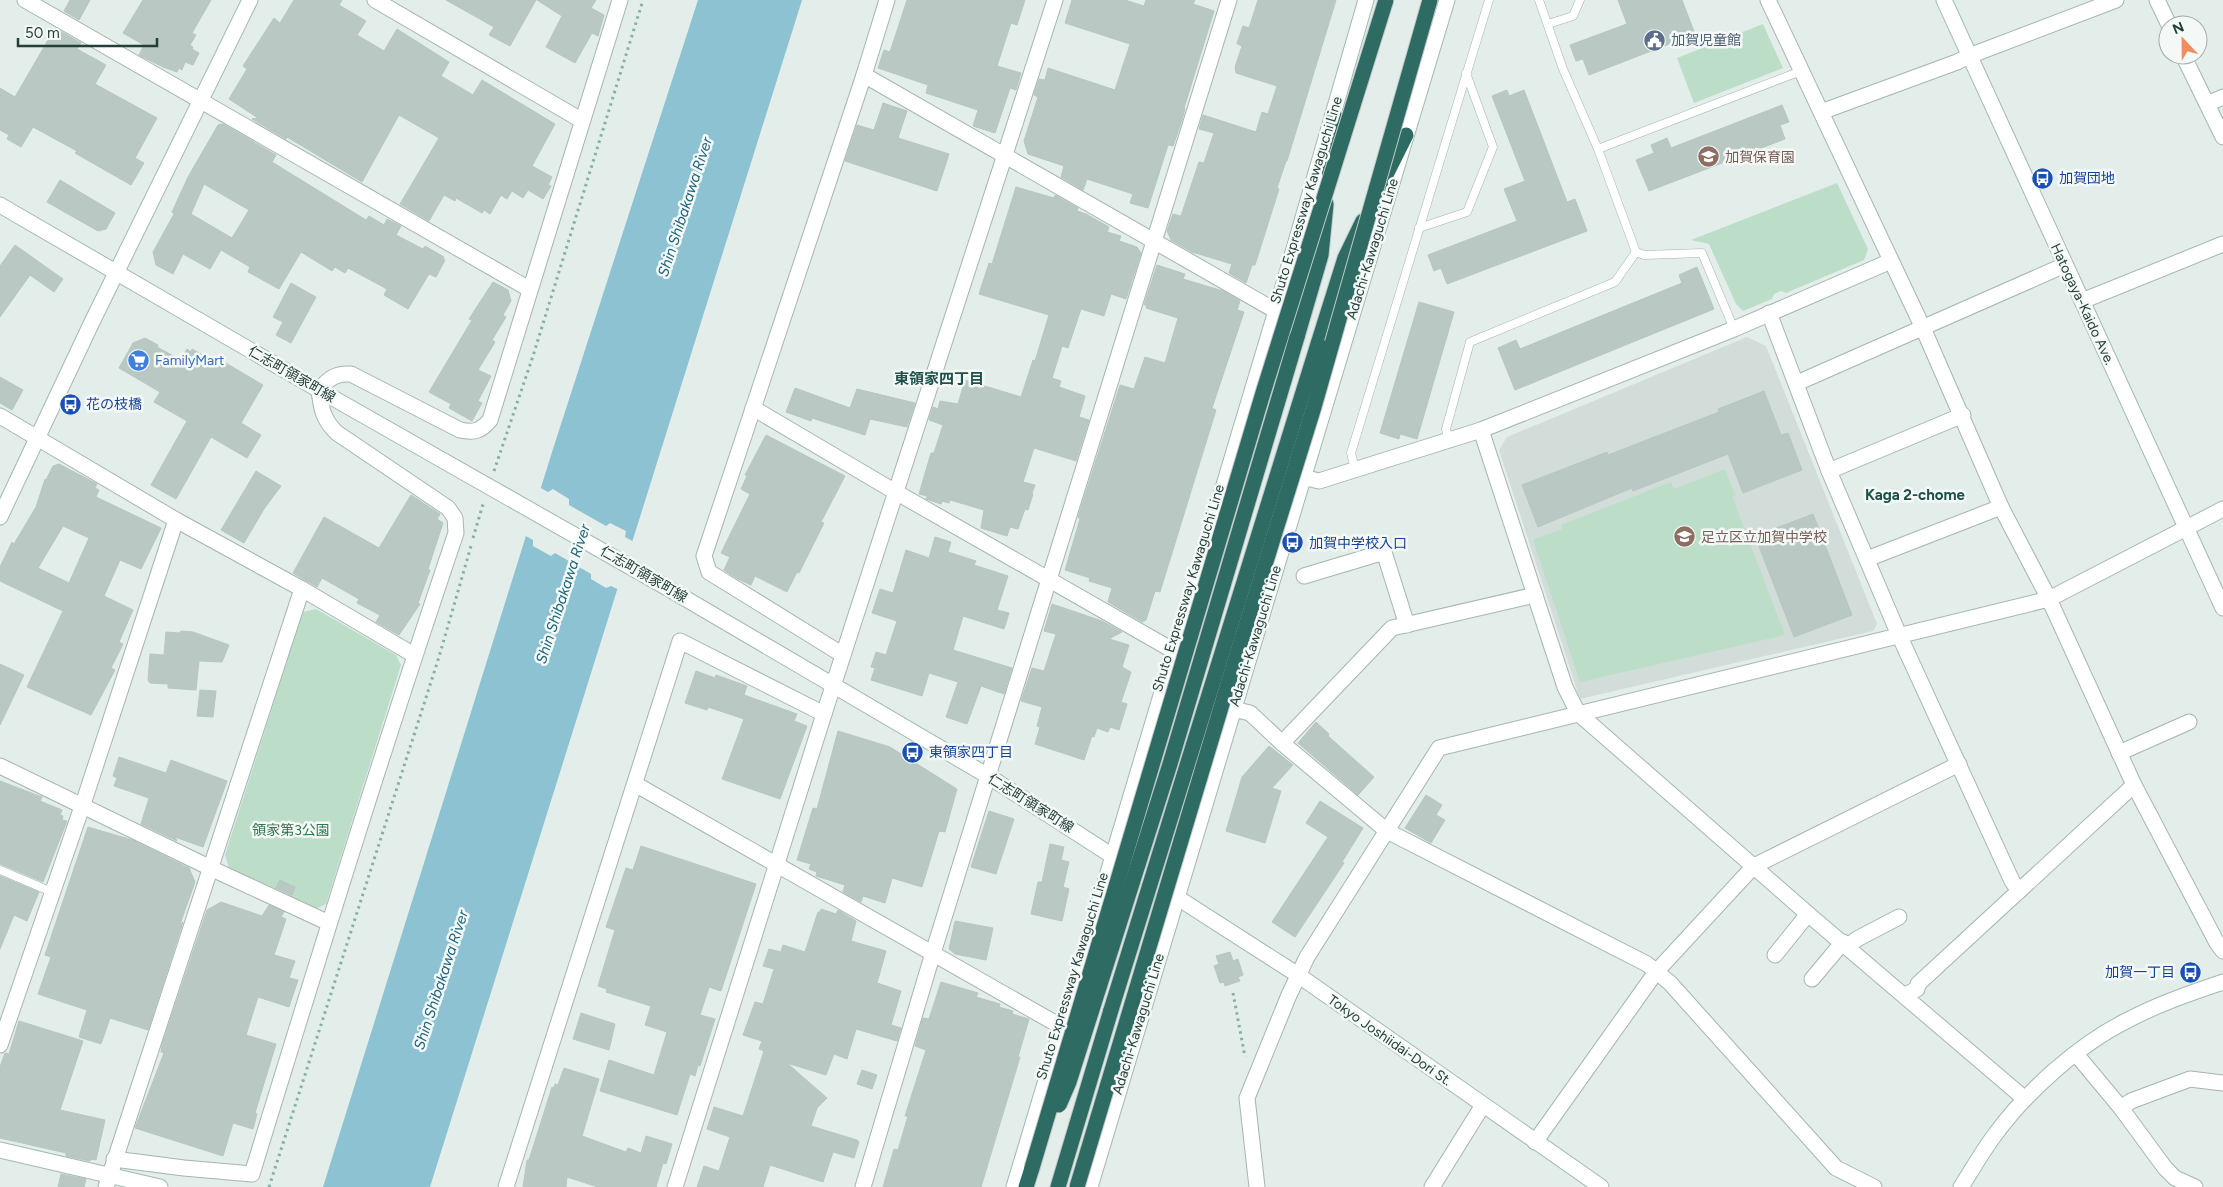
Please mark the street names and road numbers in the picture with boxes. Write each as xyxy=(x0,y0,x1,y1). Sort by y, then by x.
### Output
street label: Shuto Expressway Kawaguchi Line xyxy=(1267,94,1346,306)
street label: Adachi-Kawaguchi Line xyxy=(1343,176,1402,322)
street label: Hatogaya-Kaido Ave. xyxy=(2047,241,2118,368)
street label: 仁志町領家町線 xyxy=(245,343,338,406)
street label: Shuto Expressway Kawaguchi Line xyxy=(1149,482,1228,694)
street label: 仁志町領家町線 xyxy=(597,543,690,606)
street label: Adachi-Kawaguchi Line xyxy=(1226,563,1285,709)
street label: 仁志町領家町線 xyxy=(985,770,1077,837)
street label: Shuto Expressway Kawaguchi Line xyxy=(1033,870,1112,1082)
street label: Adachi-Kawaguchi Line xyxy=(1109,951,1168,1097)
street label: Tokyo Joshiidai-Dori St. xyxy=(1325,991,1455,1090)

